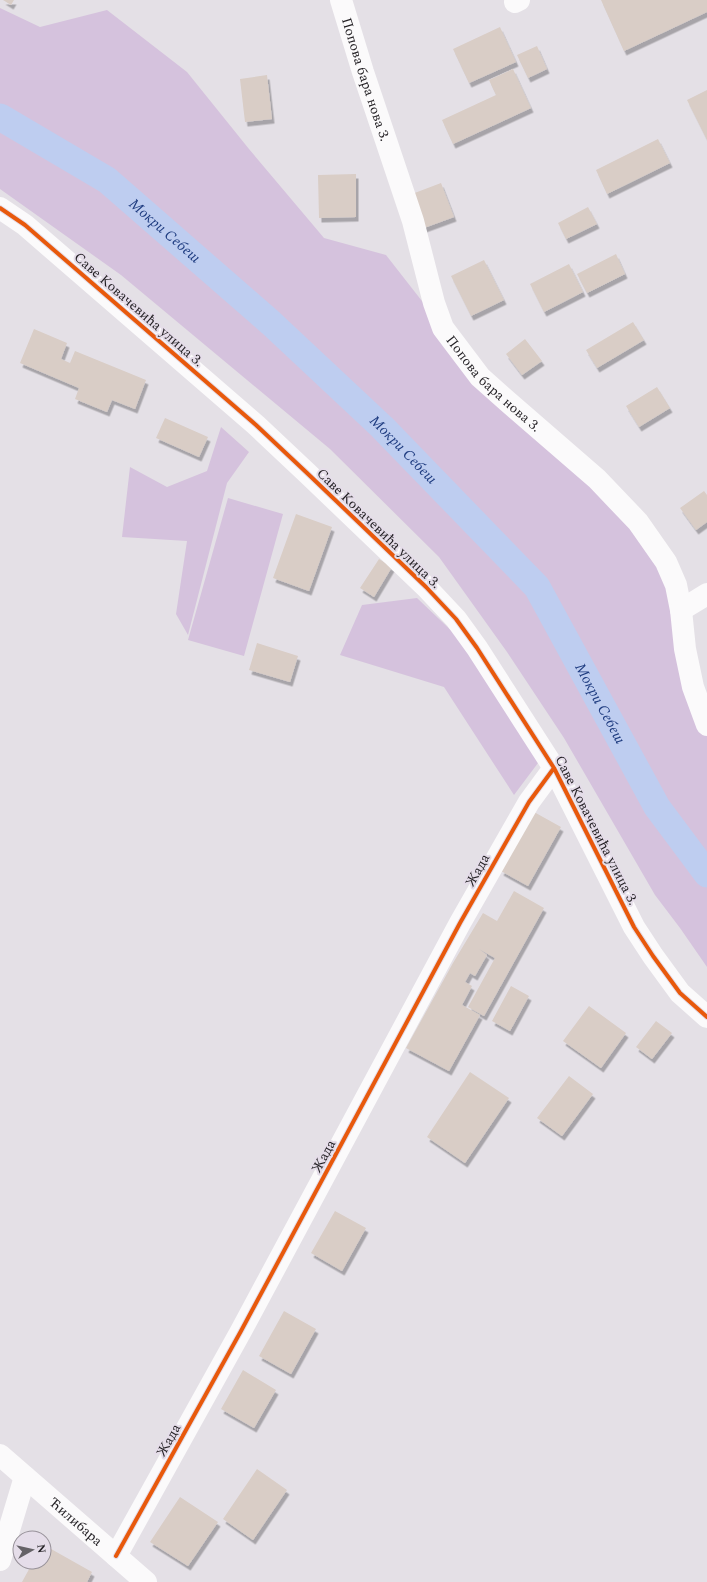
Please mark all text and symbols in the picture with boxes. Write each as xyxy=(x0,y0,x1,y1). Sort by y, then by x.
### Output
street label: Попова бара нова 3. xyxy=(336,15,395,144)
water label: Мокри Себеш xyxy=(123,193,206,269)
street label: Саве Ковачевића улица 3. xyxy=(69,247,208,372)
street label: Попова бара нова 3. xyxy=(441,331,546,437)
water label: Мокри Себеш xyxy=(364,410,443,490)
street label: Саве Ковачевића улица 3. xyxy=(312,463,446,594)
water label: Мокри Себеш xyxy=(569,659,632,749)
street label: Саве Ковачевића улица 3. xyxy=(550,752,644,909)
street label: Жада xyxy=(460,850,495,891)
street label: Жада xyxy=(306,1136,341,1177)
street label: Жада xyxy=(151,1420,186,1461)
street label: Ћилибара xyxy=(44,1492,108,1551)
north arrow xyxy=(12,1530,52,1570)
text: N xyxy=(32,1543,50,1554)

